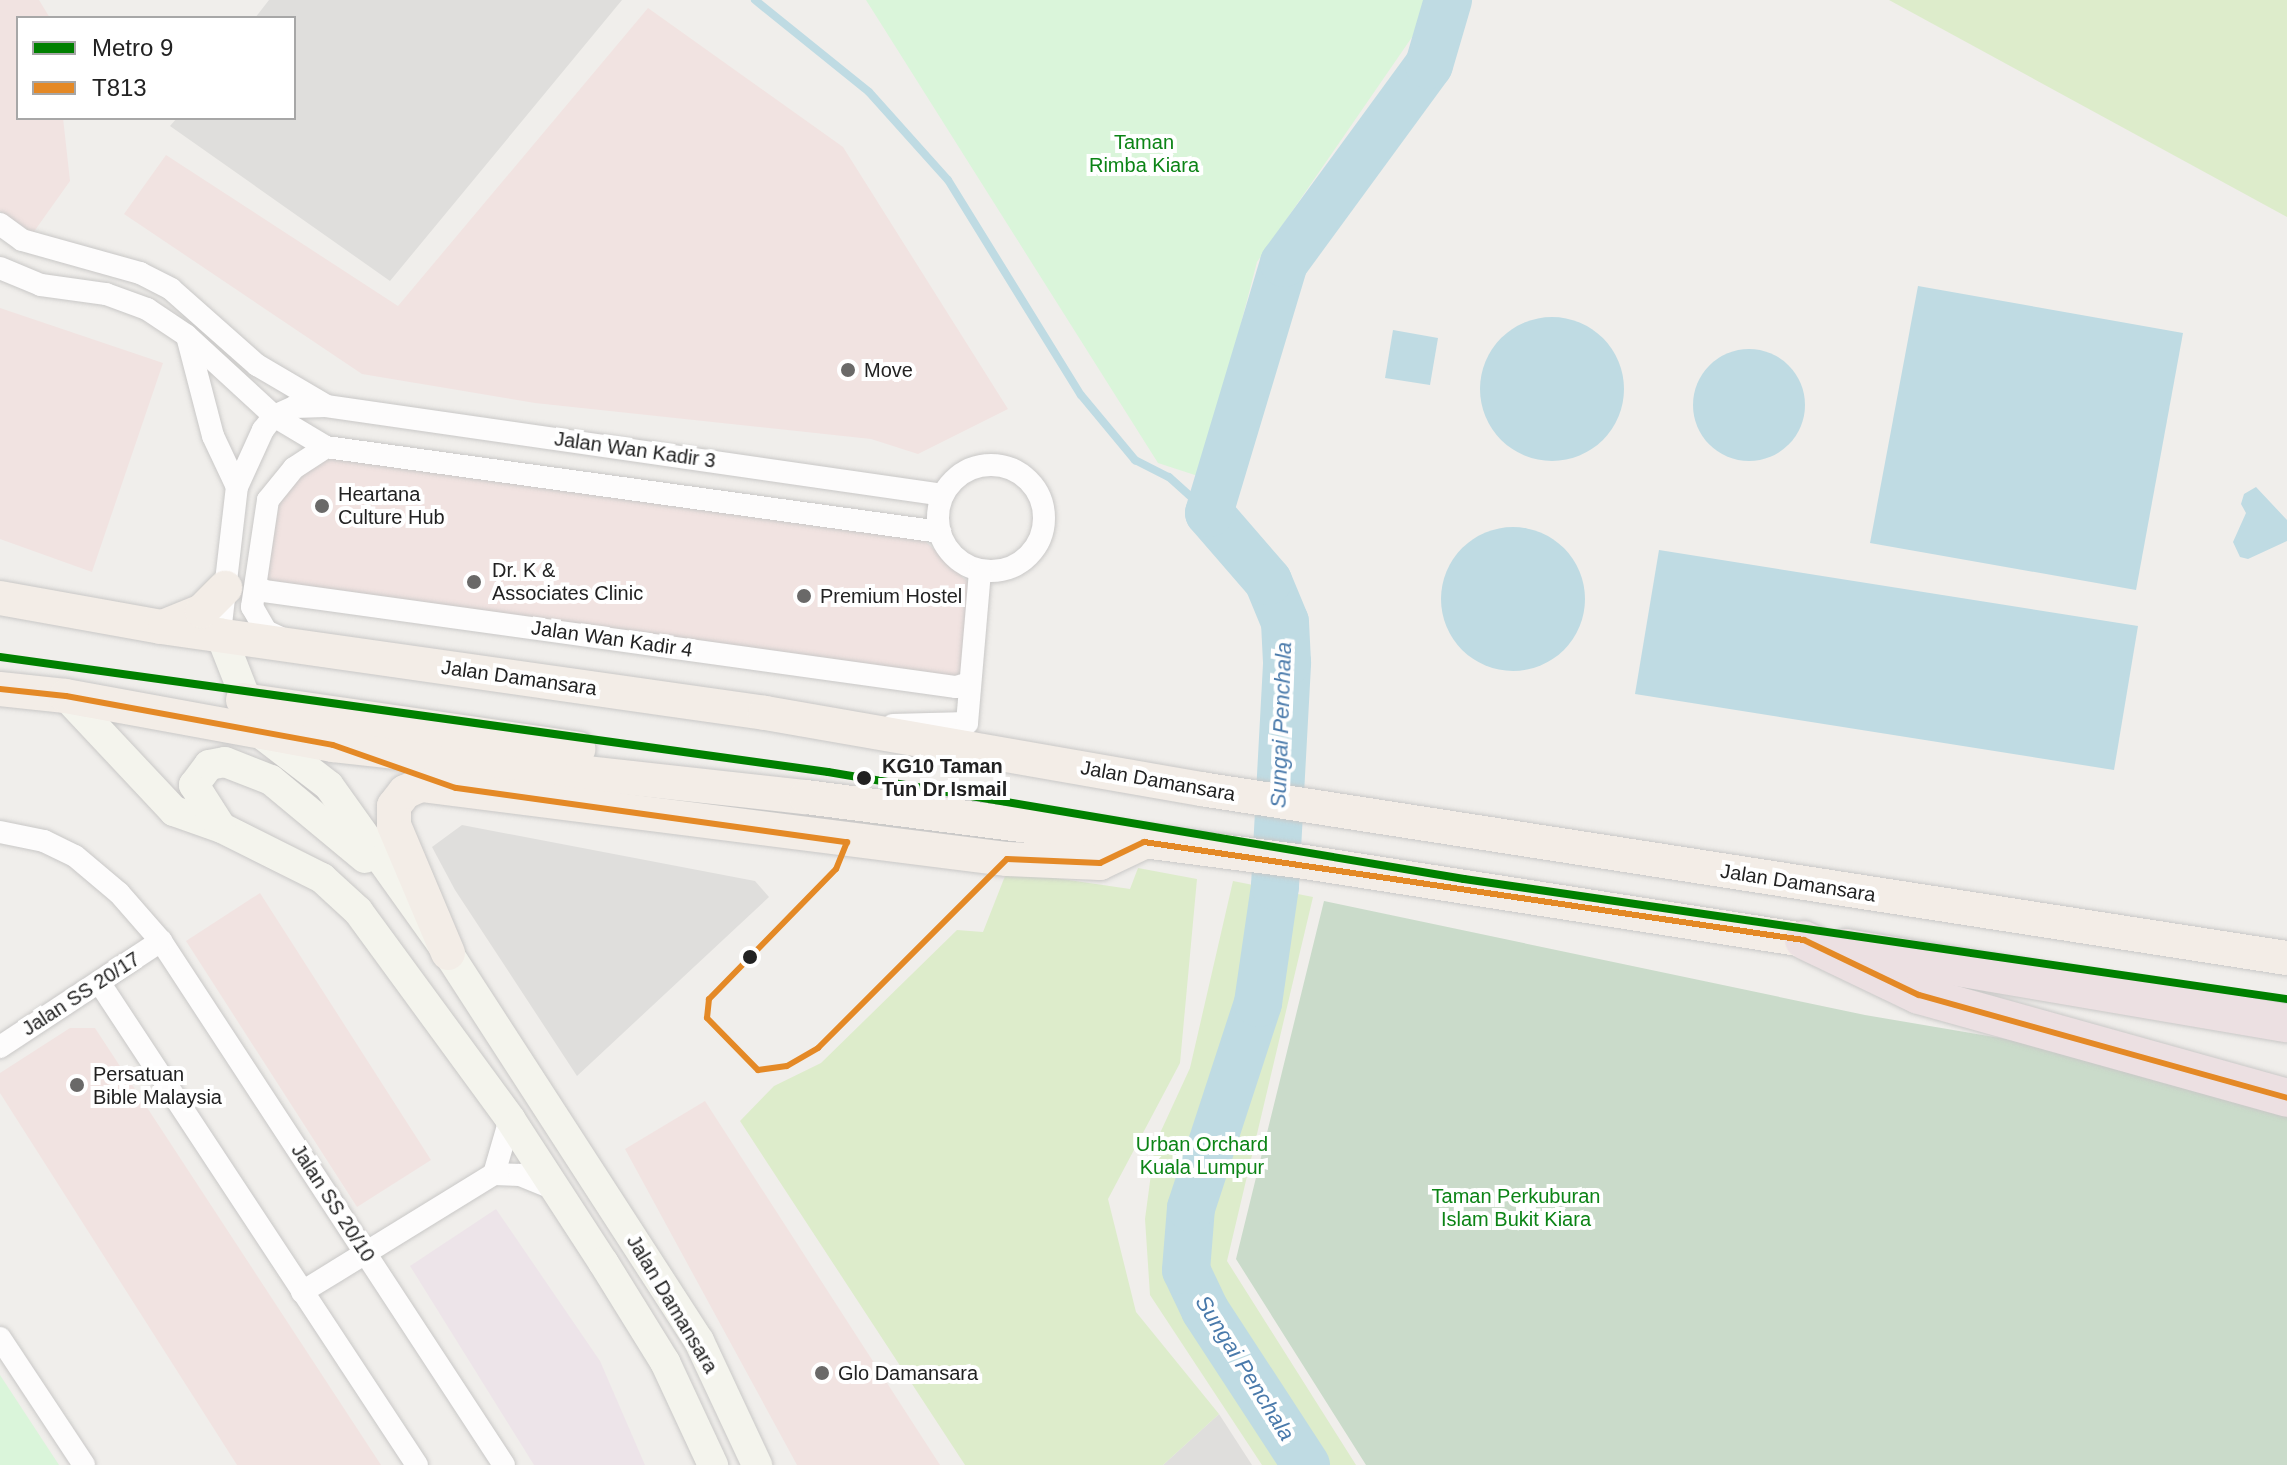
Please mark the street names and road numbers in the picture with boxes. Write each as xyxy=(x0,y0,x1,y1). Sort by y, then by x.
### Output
street label: Jalan Wan Kadir 3 xyxy=(553,427,717,473)
street label: Jalan Wan Kadir 4 xyxy=(530,616,694,662)
street label: Jalan Damansara xyxy=(440,655,598,701)
street label: Jalan Damansara xyxy=(1079,756,1237,806)
street label: Jalan Damansara xyxy=(1719,859,1877,907)
street label: Jalan SS 20/17 xyxy=(18,947,144,1041)
street label: Jalan SS 20/10 xyxy=(286,1140,380,1266)
street label: Jalan Damansara xyxy=(621,1231,723,1377)

